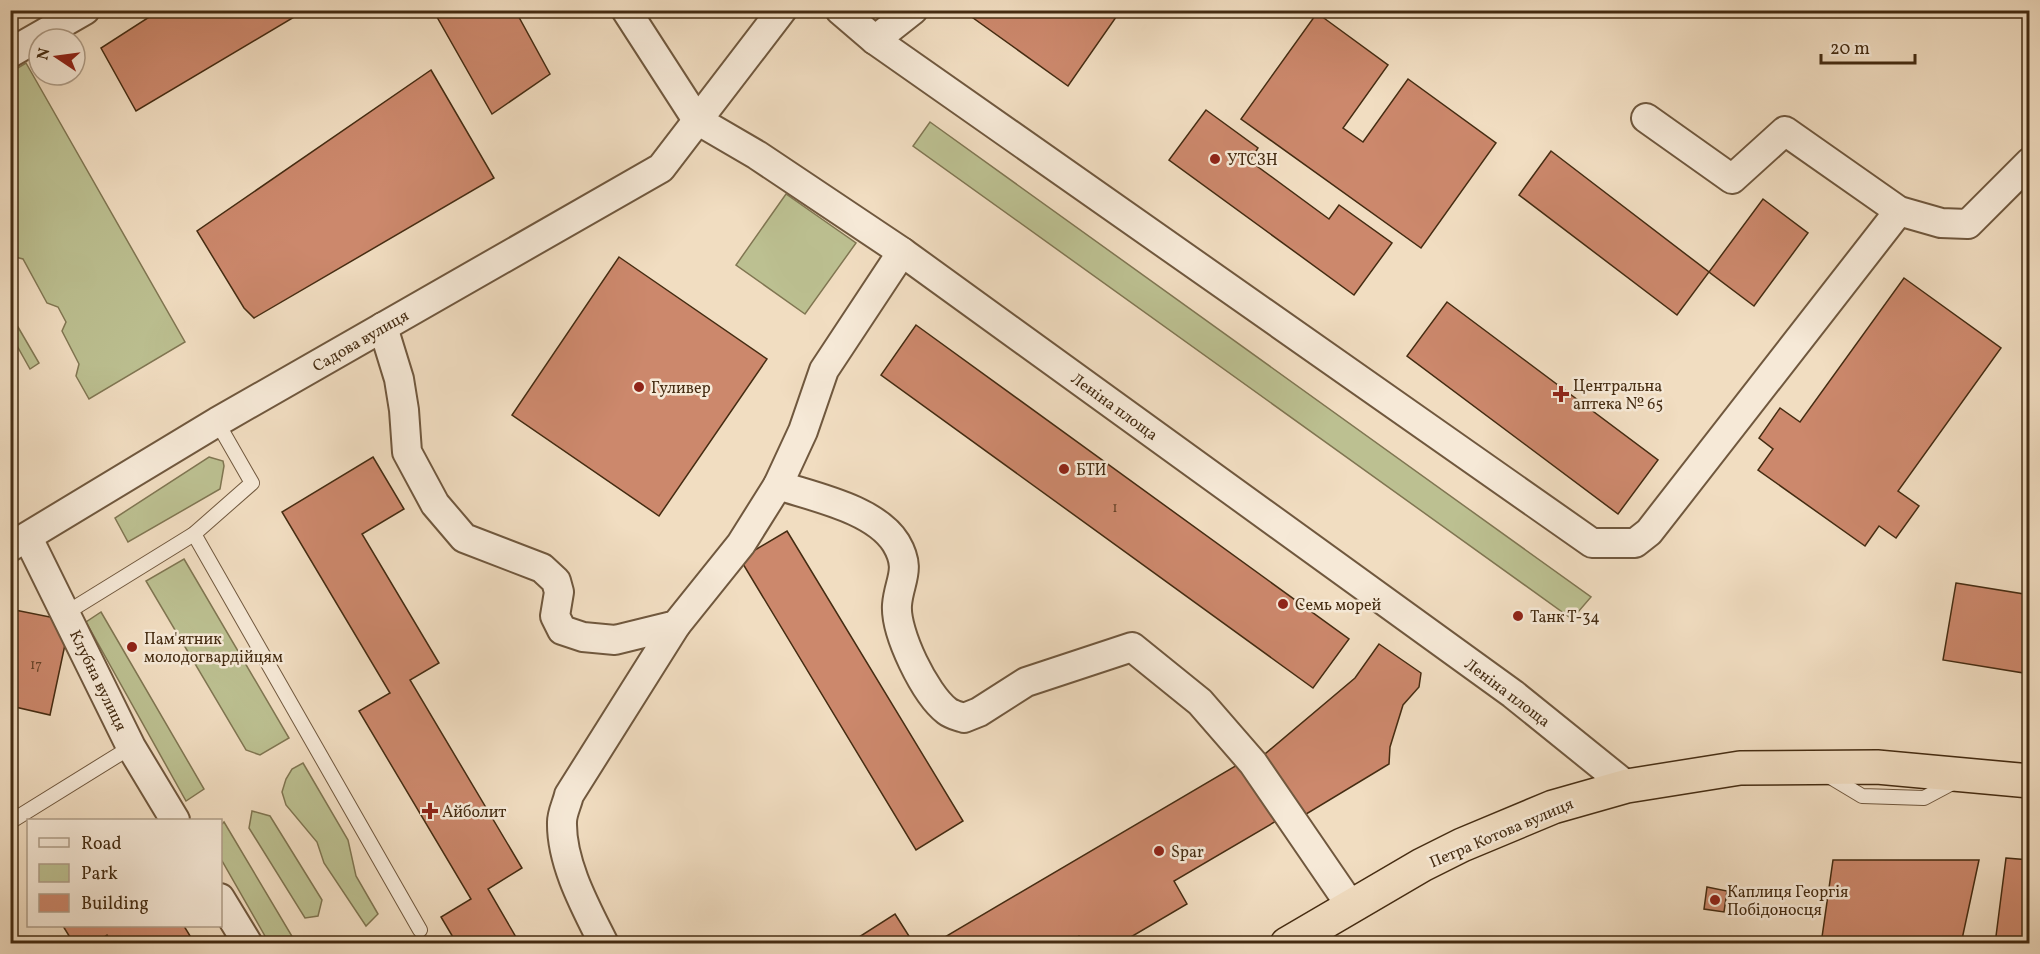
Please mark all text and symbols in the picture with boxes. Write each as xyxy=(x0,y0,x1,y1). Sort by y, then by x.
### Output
north arrow xyxy=(27,27,87,87)
scale bar xyxy=(1821,27,1916,65)
text: 20 m xyxy=(1830,37,1870,62)
text: N xyxy=(32,46,56,62)
place label: УТСЗН xyxy=(1227,150,1278,172)
marker: УТСЗН xyxy=(1208,152,1222,166)
street label: Садова вулиця xyxy=(309,305,413,378)
street label: Леніна площа xyxy=(1066,369,1162,447)
place label: Центральна аптека № 65 xyxy=(1573,376,1663,416)
place label: Гуливер xyxy=(651,378,711,400)
marker: Гуливер xyxy=(632,380,646,394)
marker: Центральна аптека № 65 xyxy=(1554,387,1568,401)
place label: БТИ xyxy=(1076,460,1106,482)
marker: БТИ xyxy=(1057,462,1071,476)
house number: 1 xyxy=(1112,499,1118,518)
place label: Семь морей xyxy=(1295,595,1381,617)
marker: Семь морей xyxy=(1276,597,1290,611)
place label: Танк Т-34 xyxy=(1530,607,1600,629)
marker: Танк Т-34 xyxy=(1511,609,1525,623)
street label: Клубна вулиця xyxy=(63,627,131,735)
place label: Пам'ятник молодогвардійцям xyxy=(144,629,283,669)
marker: Пам'ятник молодогвардійцям xyxy=(125,640,139,654)
street label: Леніна площа xyxy=(1459,654,1554,733)
house number: 17 xyxy=(30,656,42,675)
street label: Петра Котова вулиця xyxy=(1426,794,1577,874)
place label: Айболит xyxy=(442,802,506,824)
marker: Айболит xyxy=(423,804,437,818)
legend xyxy=(27,819,222,927)
text: Road xyxy=(81,832,122,857)
place label: Spar xyxy=(1171,842,1204,864)
marker: Spar xyxy=(1152,844,1166,858)
text: Park xyxy=(81,862,118,887)
place label: Каплиця Георгія Побідоносця xyxy=(1727,882,1848,922)
text: Building xyxy=(81,892,149,917)
marker: Каплиця Георгія Побідоносця xyxy=(1708,893,1722,907)

